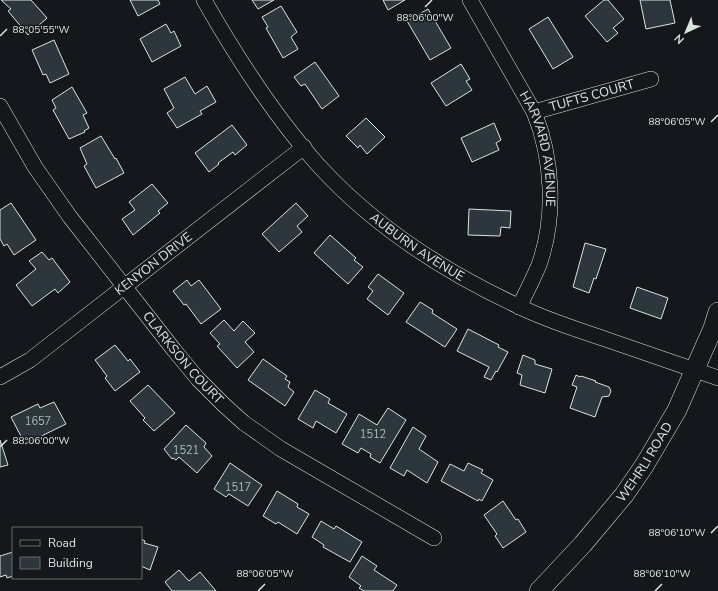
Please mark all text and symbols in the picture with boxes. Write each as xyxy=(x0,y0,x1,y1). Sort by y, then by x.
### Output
text: 88°06'00"W xyxy=(397,11,453,25)
north arrow xyxy=(666,12,706,52)
text: 88°05'55"W xyxy=(13,23,69,37)
text: N xyxy=(671,31,688,47)
street label: TUFTS COURT xyxy=(547,75,636,116)
street label: HARVARD AVENUE xyxy=(515,88,559,207)
text: 88°06'05"W xyxy=(649,115,705,129)
street label: AUBURN AVENUE xyxy=(366,209,468,286)
street label: KENYON DRIVE xyxy=(111,228,196,300)
street label: CLARKSON COURT xyxy=(138,308,227,408)
house number: 1657 xyxy=(25,414,51,429)
street label: WEHRLI ROAD xyxy=(612,419,677,506)
house number: 1512 xyxy=(360,427,386,442)
text: 88°06'00"W xyxy=(13,434,69,448)
house number: 1521 xyxy=(173,443,199,458)
house number: 1517 xyxy=(225,480,251,495)
text: 88°06'10"W xyxy=(649,526,705,540)
legend xyxy=(12,527,142,579)
text: Road xyxy=(48,535,76,551)
text: Building xyxy=(48,555,93,571)
text: 88°06'05"W xyxy=(237,567,293,581)
text: 88°06'10"W xyxy=(634,567,690,581)

